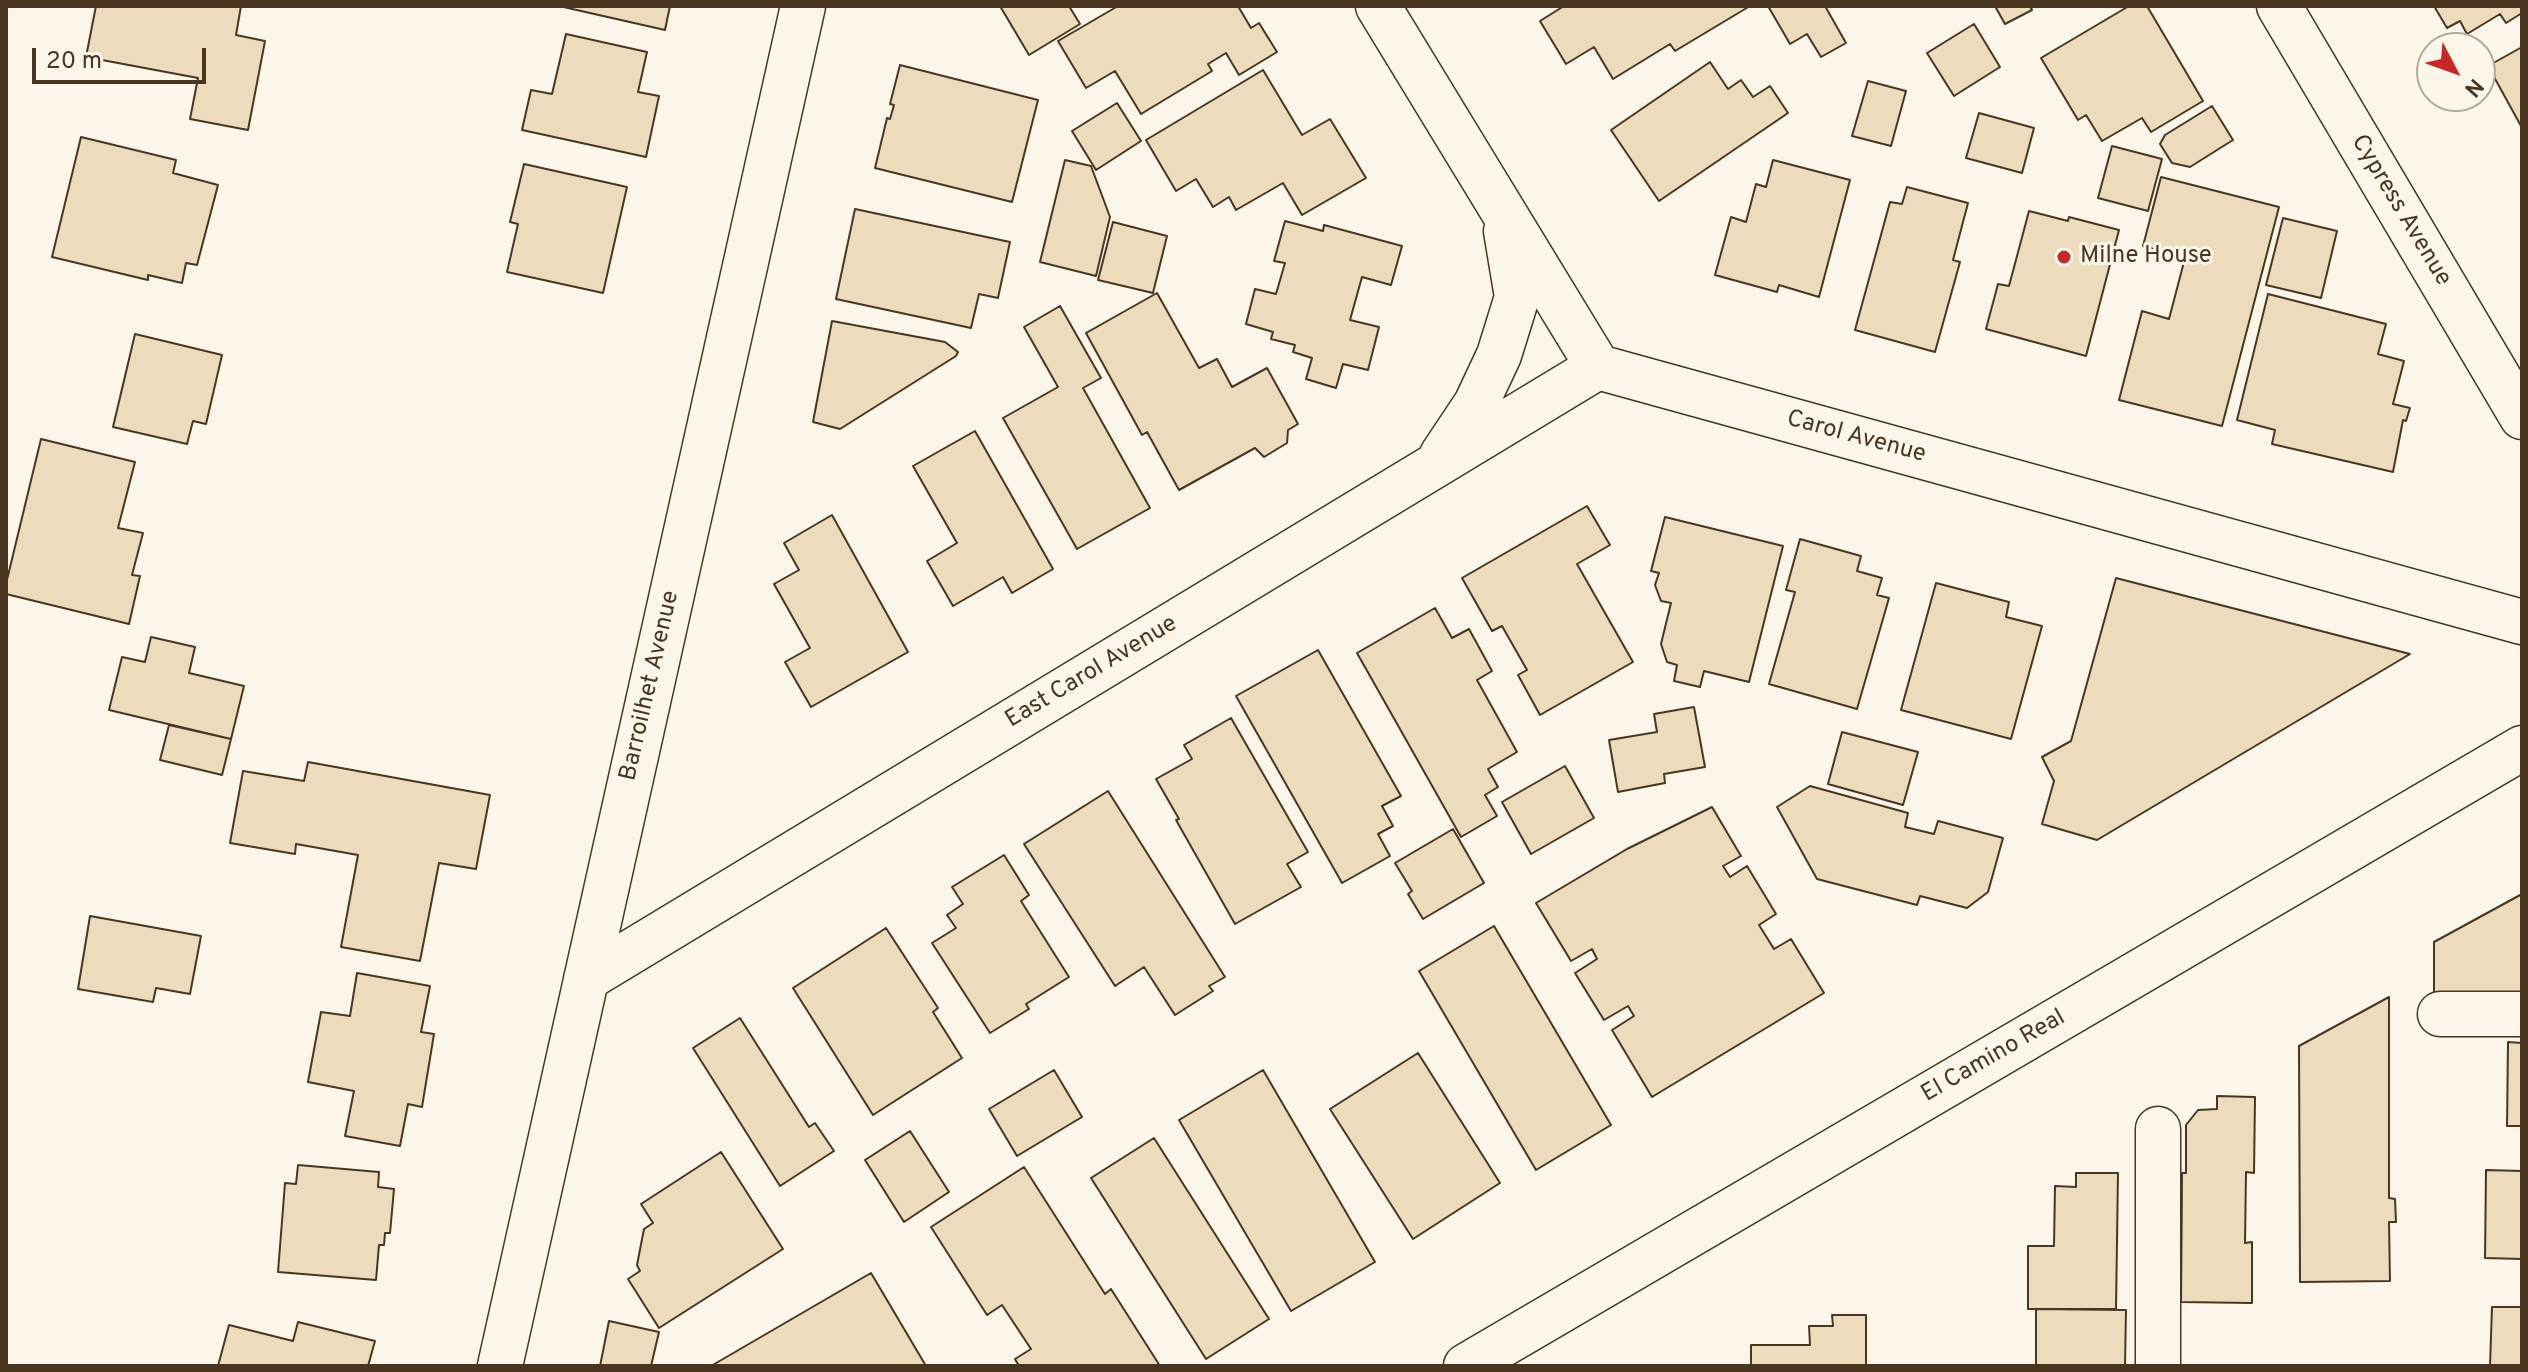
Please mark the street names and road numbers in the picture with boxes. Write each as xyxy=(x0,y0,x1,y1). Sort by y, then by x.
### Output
street label: Cypress Avenue xyxy=(2343,130,2457,292)
street label: Carol Avenue xyxy=(1783,406,1929,470)
street label: Barroilhet Avenue xyxy=(615,588,687,784)
street label: East Carol Avenue xyxy=(1001,610,1183,736)
street label: El Camino Real xyxy=(1917,1004,2071,1110)

